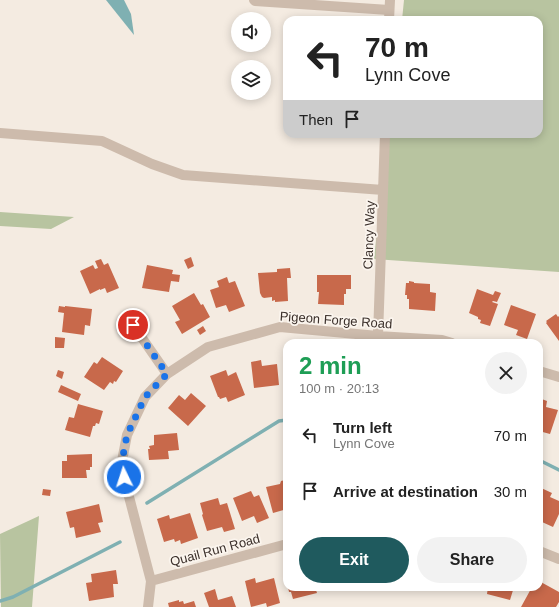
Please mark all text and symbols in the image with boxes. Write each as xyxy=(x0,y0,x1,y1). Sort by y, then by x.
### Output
map controls xyxy=(231,12,271,100)
button: sound xyxy=(231,12,271,52)
icon: left xyxy=(299,32,351,84)
text: 70 m xyxy=(365,32,429,63)
button: layers xyxy=(231,60,271,100)
text: Lynn Cove xyxy=(365,65,450,85)
icon: arrive xyxy=(341,108,363,130)
text: Then xyxy=(299,111,333,128)
street label: Clancy Way xyxy=(360,200,378,270)
pin xyxy=(116,308,150,342)
street label: Pigeon Forge Road xyxy=(279,309,393,331)
icon: arrive xyxy=(122,314,144,336)
text: 2 min xyxy=(299,352,362,379)
button: close xyxy=(485,352,527,394)
text: 100 m · 20:13 xyxy=(299,381,379,396)
text: Turn left xyxy=(333,419,392,436)
icon: left xyxy=(299,424,321,446)
text: 70 m xyxy=(494,427,527,444)
text: Lynn Cove xyxy=(333,436,395,451)
position arrow xyxy=(103,456,145,498)
icon: arrive xyxy=(299,480,321,502)
text: Arrive at destination xyxy=(333,483,478,500)
text: 30 m xyxy=(494,483,527,500)
street label: Quail Run Road xyxy=(168,531,262,569)
button: Exit xyxy=(299,537,409,583)
button: Share xyxy=(417,537,527,583)

